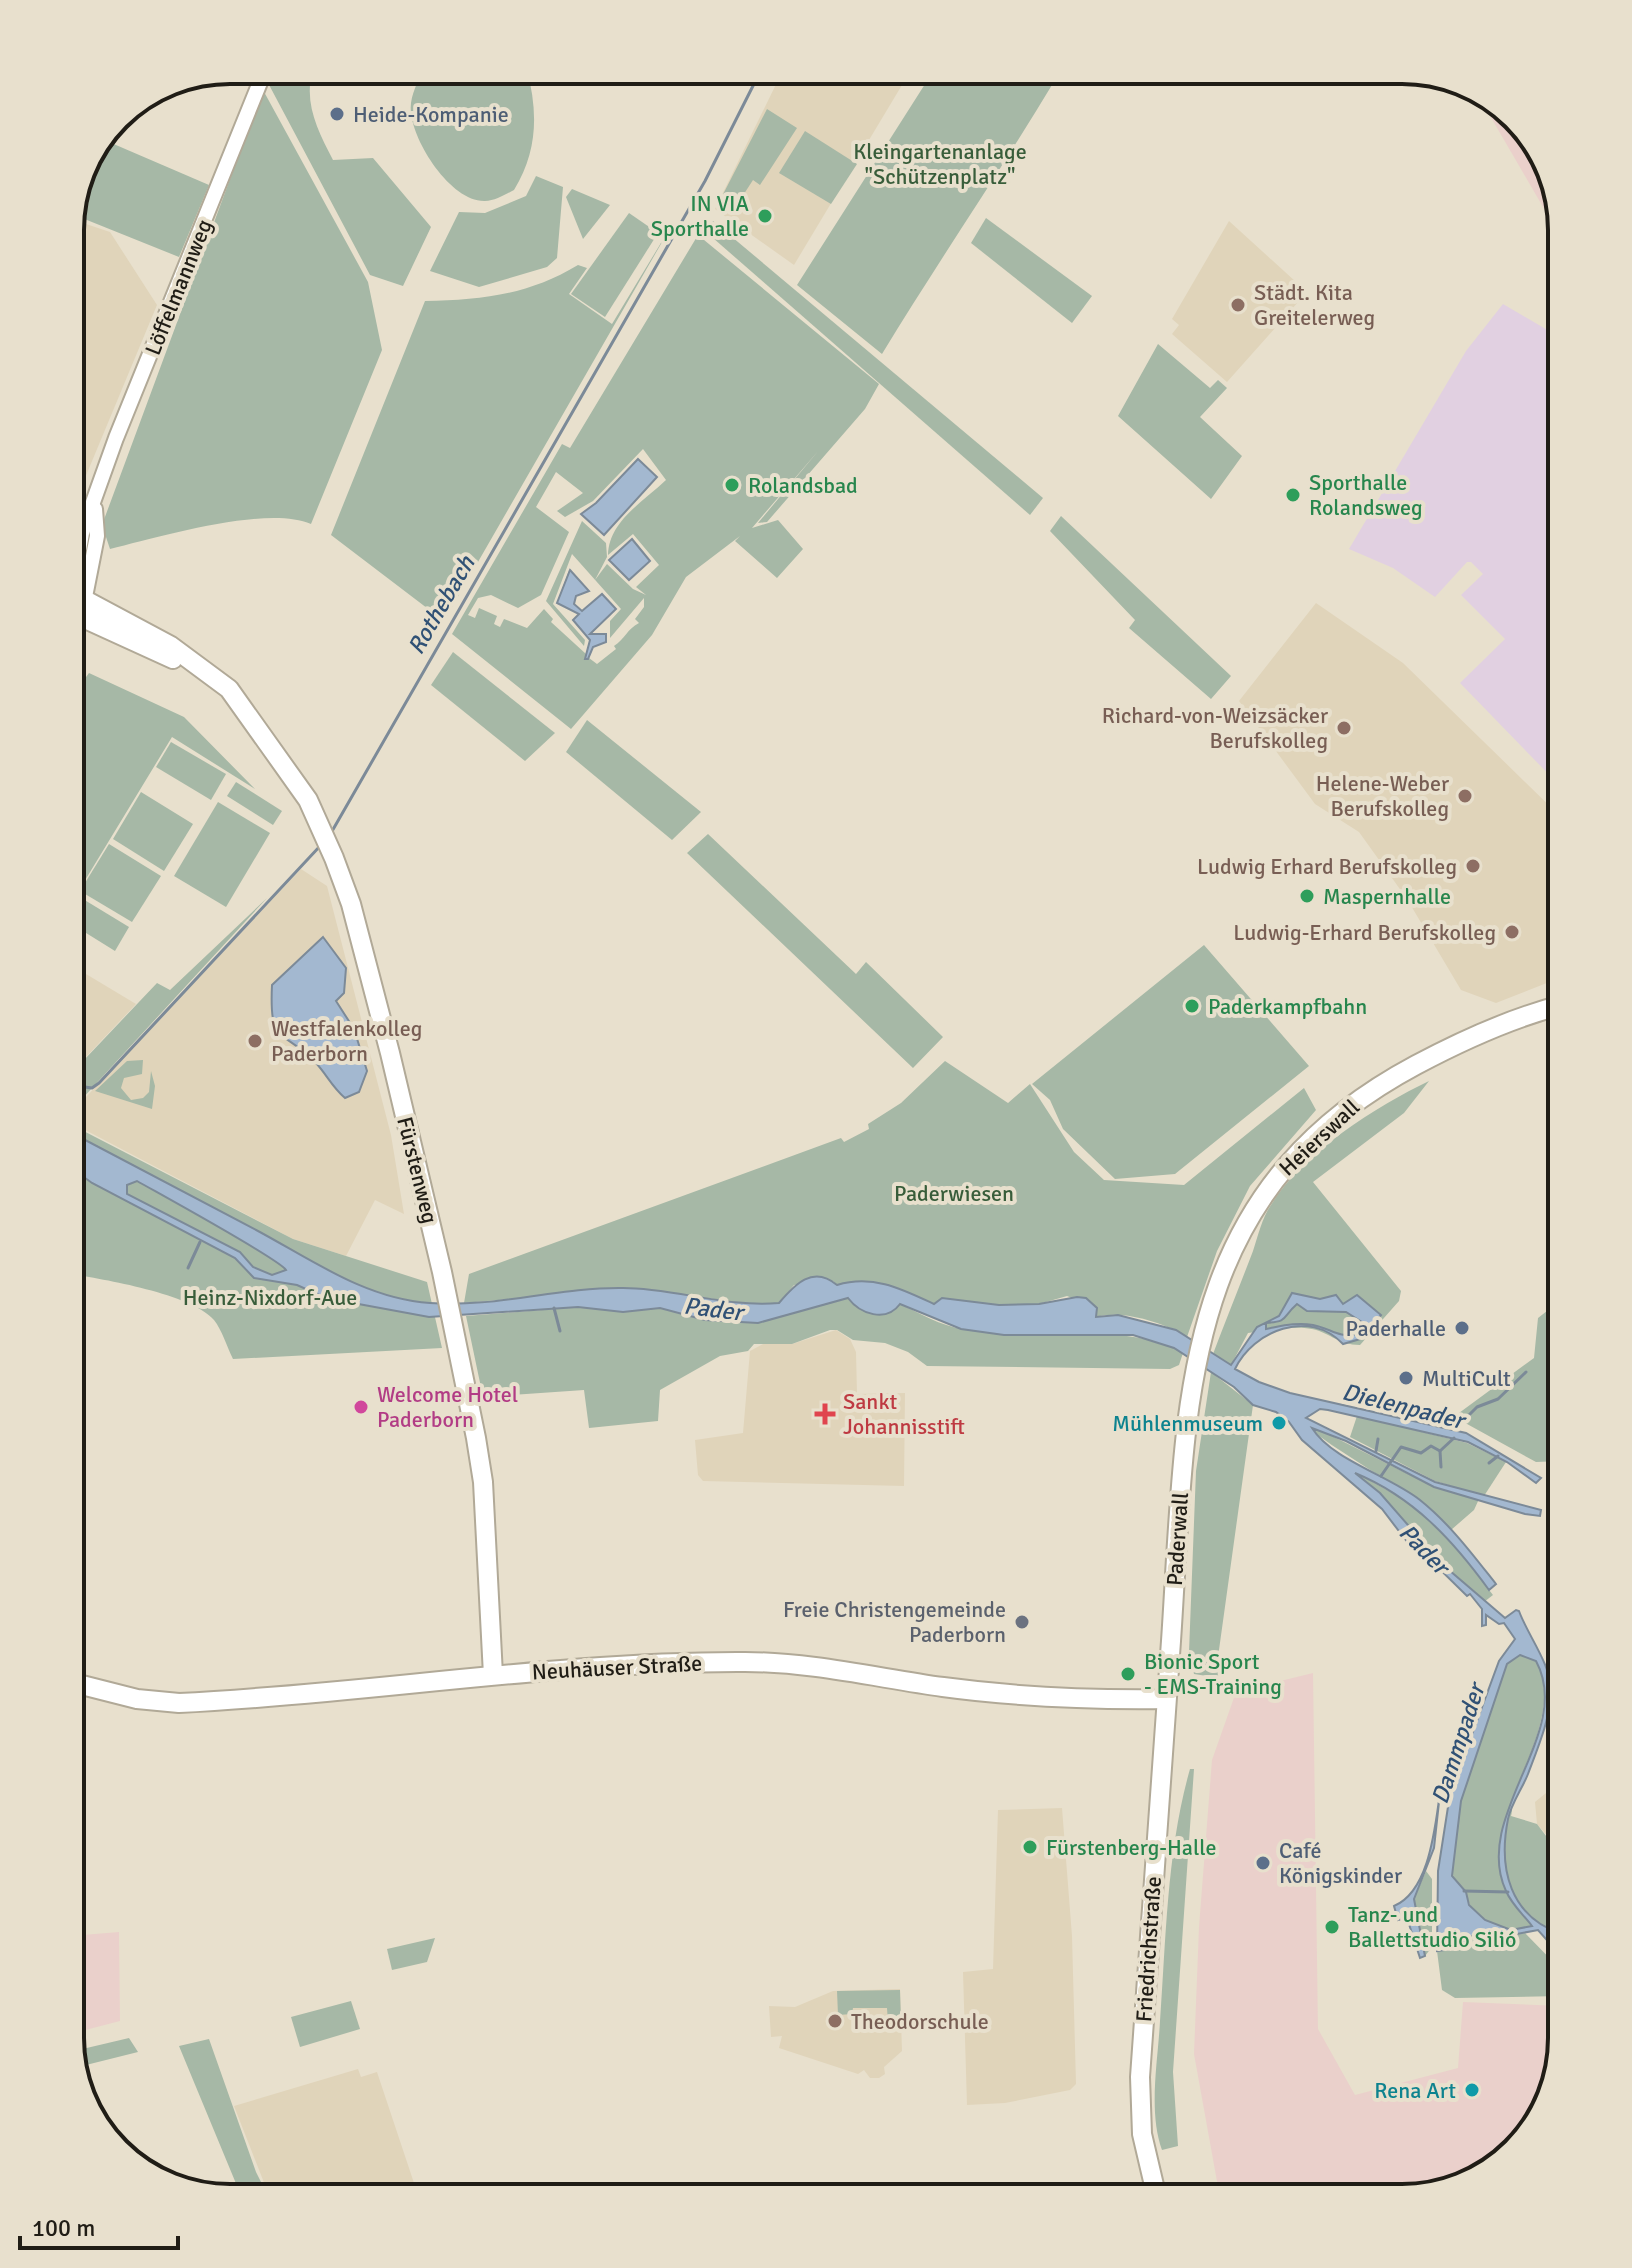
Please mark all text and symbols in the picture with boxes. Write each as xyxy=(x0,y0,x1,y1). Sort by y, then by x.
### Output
place label: Heide-Kompanie xyxy=(353,101,509,128)
marker: Heide-Kompanie xyxy=(328,105,346,123)
park label: Kleingartenanlage "Schützenplatz" xyxy=(853,138,1027,190)
place label: IN VIA Sporthalle xyxy=(651,190,750,242)
marker: IN VIA Sporthalle xyxy=(756,207,774,225)
street label: Löffelmannweg xyxy=(139,215,218,359)
place label: Städt. Kita Greitelerweg xyxy=(1254,279,1375,331)
marker: Städt. Kita Greitelerweg xyxy=(1229,296,1247,314)
place label: Sporthalle Rolandsweg xyxy=(1309,469,1423,521)
place label: Rolandsbad xyxy=(748,472,858,499)
marker: Rolandsbad xyxy=(723,476,741,494)
marker: Sporthalle Rolandsweg xyxy=(1284,486,1302,504)
water label: Rothebach xyxy=(401,550,482,660)
place label: Richard-von-Weizsäcker Berufskolleg xyxy=(1102,702,1328,754)
marker: Richard-von-Weizsäcker Berufskolleg xyxy=(1335,719,1353,737)
place label: Helene-Weber Berufskolleg xyxy=(1316,770,1449,822)
marker: Helene-Weber Berufskolleg xyxy=(1456,787,1474,805)
place label: Ludwig Erhard Berufskolleg xyxy=(1197,853,1457,880)
marker: Ludwig Erhard Berufskolleg xyxy=(1464,857,1482,875)
place label: Maspernhalle xyxy=(1323,883,1451,910)
marker: Maspernhalle xyxy=(1298,887,1316,905)
place label: Ludwig-Erhard Berufskolleg xyxy=(1233,919,1496,946)
marker: Ludwig-Erhard Berufskolleg xyxy=(1503,923,1521,941)
place label: Paderkampfbahn xyxy=(1208,993,1367,1020)
marker: Paderkampfbahn xyxy=(1183,997,1201,1015)
place label: Westfalenkolleg Paderborn xyxy=(271,1015,422,1067)
marker: Westfalenkolleg Paderborn xyxy=(246,1032,264,1050)
street label: Heierswall xyxy=(1274,1093,1365,1181)
street label: Fürstenweg xyxy=(391,1114,444,1226)
park label: Paderwiesen xyxy=(894,1180,1014,1207)
park label: Heinz-Nixdorf-Aue xyxy=(183,1284,357,1311)
water label: Pader xyxy=(682,1291,747,1328)
place label: Paderhalle xyxy=(1346,1315,1446,1342)
marker: Paderhalle xyxy=(1453,1319,1471,1337)
place label: MultiCult xyxy=(1422,1365,1511,1392)
marker: MultiCult xyxy=(1397,1369,1415,1387)
water label: Dielenpader xyxy=(1339,1376,1470,1436)
place label: Welcome Hotel Paderborn xyxy=(377,1381,518,1433)
place label: Sankt Johannisstift xyxy=(843,1388,965,1440)
marker: Welcome Hotel Paderborn xyxy=(352,1398,370,1416)
marker: Sankt Johannisstift xyxy=(814,1403,836,1425)
place label: Mühlenmuseum xyxy=(1112,1410,1263,1437)
marker: Mühlenmuseum xyxy=(1270,1414,1288,1432)
street label: Paderwall xyxy=(1161,1491,1194,1587)
water label: Pader xyxy=(1393,1517,1457,1583)
place label: Freie Christengemeinde Paderborn xyxy=(783,1596,1006,1648)
marker: Freie Christengemeinde Paderborn xyxy=(1013,1613,1031,1631)
place label: Bionic Sport - EMS-Training xyxy=(1144,1648,1282,1700)
street label: Neuhäuser Straße xyxy=(531,1650,703,1685)
marker: Bionic Sport - EMS-Training xyxy=(1119,1665,1137,1683)
water label: Dammpader xyxy=(1425,1677,1492,1808)
place label: Fürstenberg-Halle xyxy=(1046,1834,1216,1861)
place label: Café Königskinder xyxy=(1279,1837,1402,1889)
marker: Fürstenberg-Halle xyxy=(1021,1838,1039,1856)
marker: Café Königskinder xyxy=(1254,1854,1272,1872)
street label: Friedrichstraße xyxy=(1130,1875,1167,2023)
place label: Tanz- und Ballettstudio Silió xyxy=(1348,1901,1516,1953)
marker: Tanz- und Ballettstudio Silió xyxy=(1323,1918,1341,1936)
place label: Theodorschule xyxy=(851,2008,989,2035)
marker: Theodorschule xyxy=(826,2012,844,2030)
place label: Rena Art xyxy=(1374,2077,1456,2104)
marker: Rena Art xyxy=(1463,2081,1481,2099)
scale bar xyxy=(20,2200,178,2250)
text: 100 m xyxy=(32,2213,95,2243)

